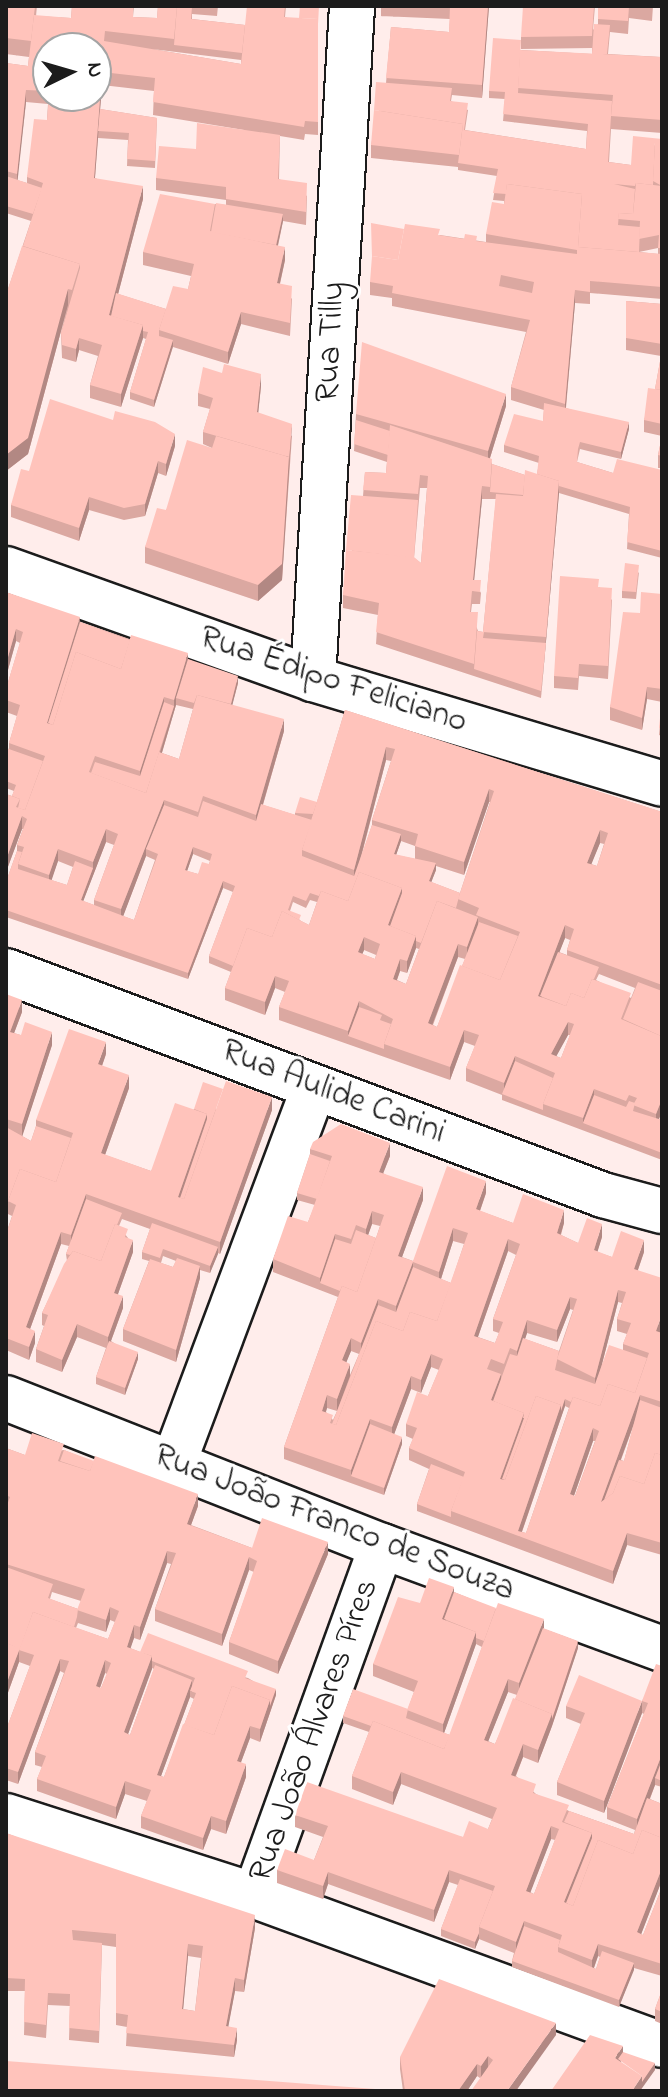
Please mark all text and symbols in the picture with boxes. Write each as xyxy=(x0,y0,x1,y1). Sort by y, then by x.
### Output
north arrow xyxy=(32,32,112,112)
text: N xyxy=(77,61,111,79)
street label: Rua Tilly xyxy=(308,281,356,403)
street label: Rua Édipo Feliciano xyxy=(194,619,472,743)
street label: Rua Aulide Carini xyxy=(215,1032,451,1154)
street label: Rua João Franco de Souza xyxy=(148,1436,520,1612)
street label: Rua João Álvares Píres xyxy=(241,1574,389,1888)

